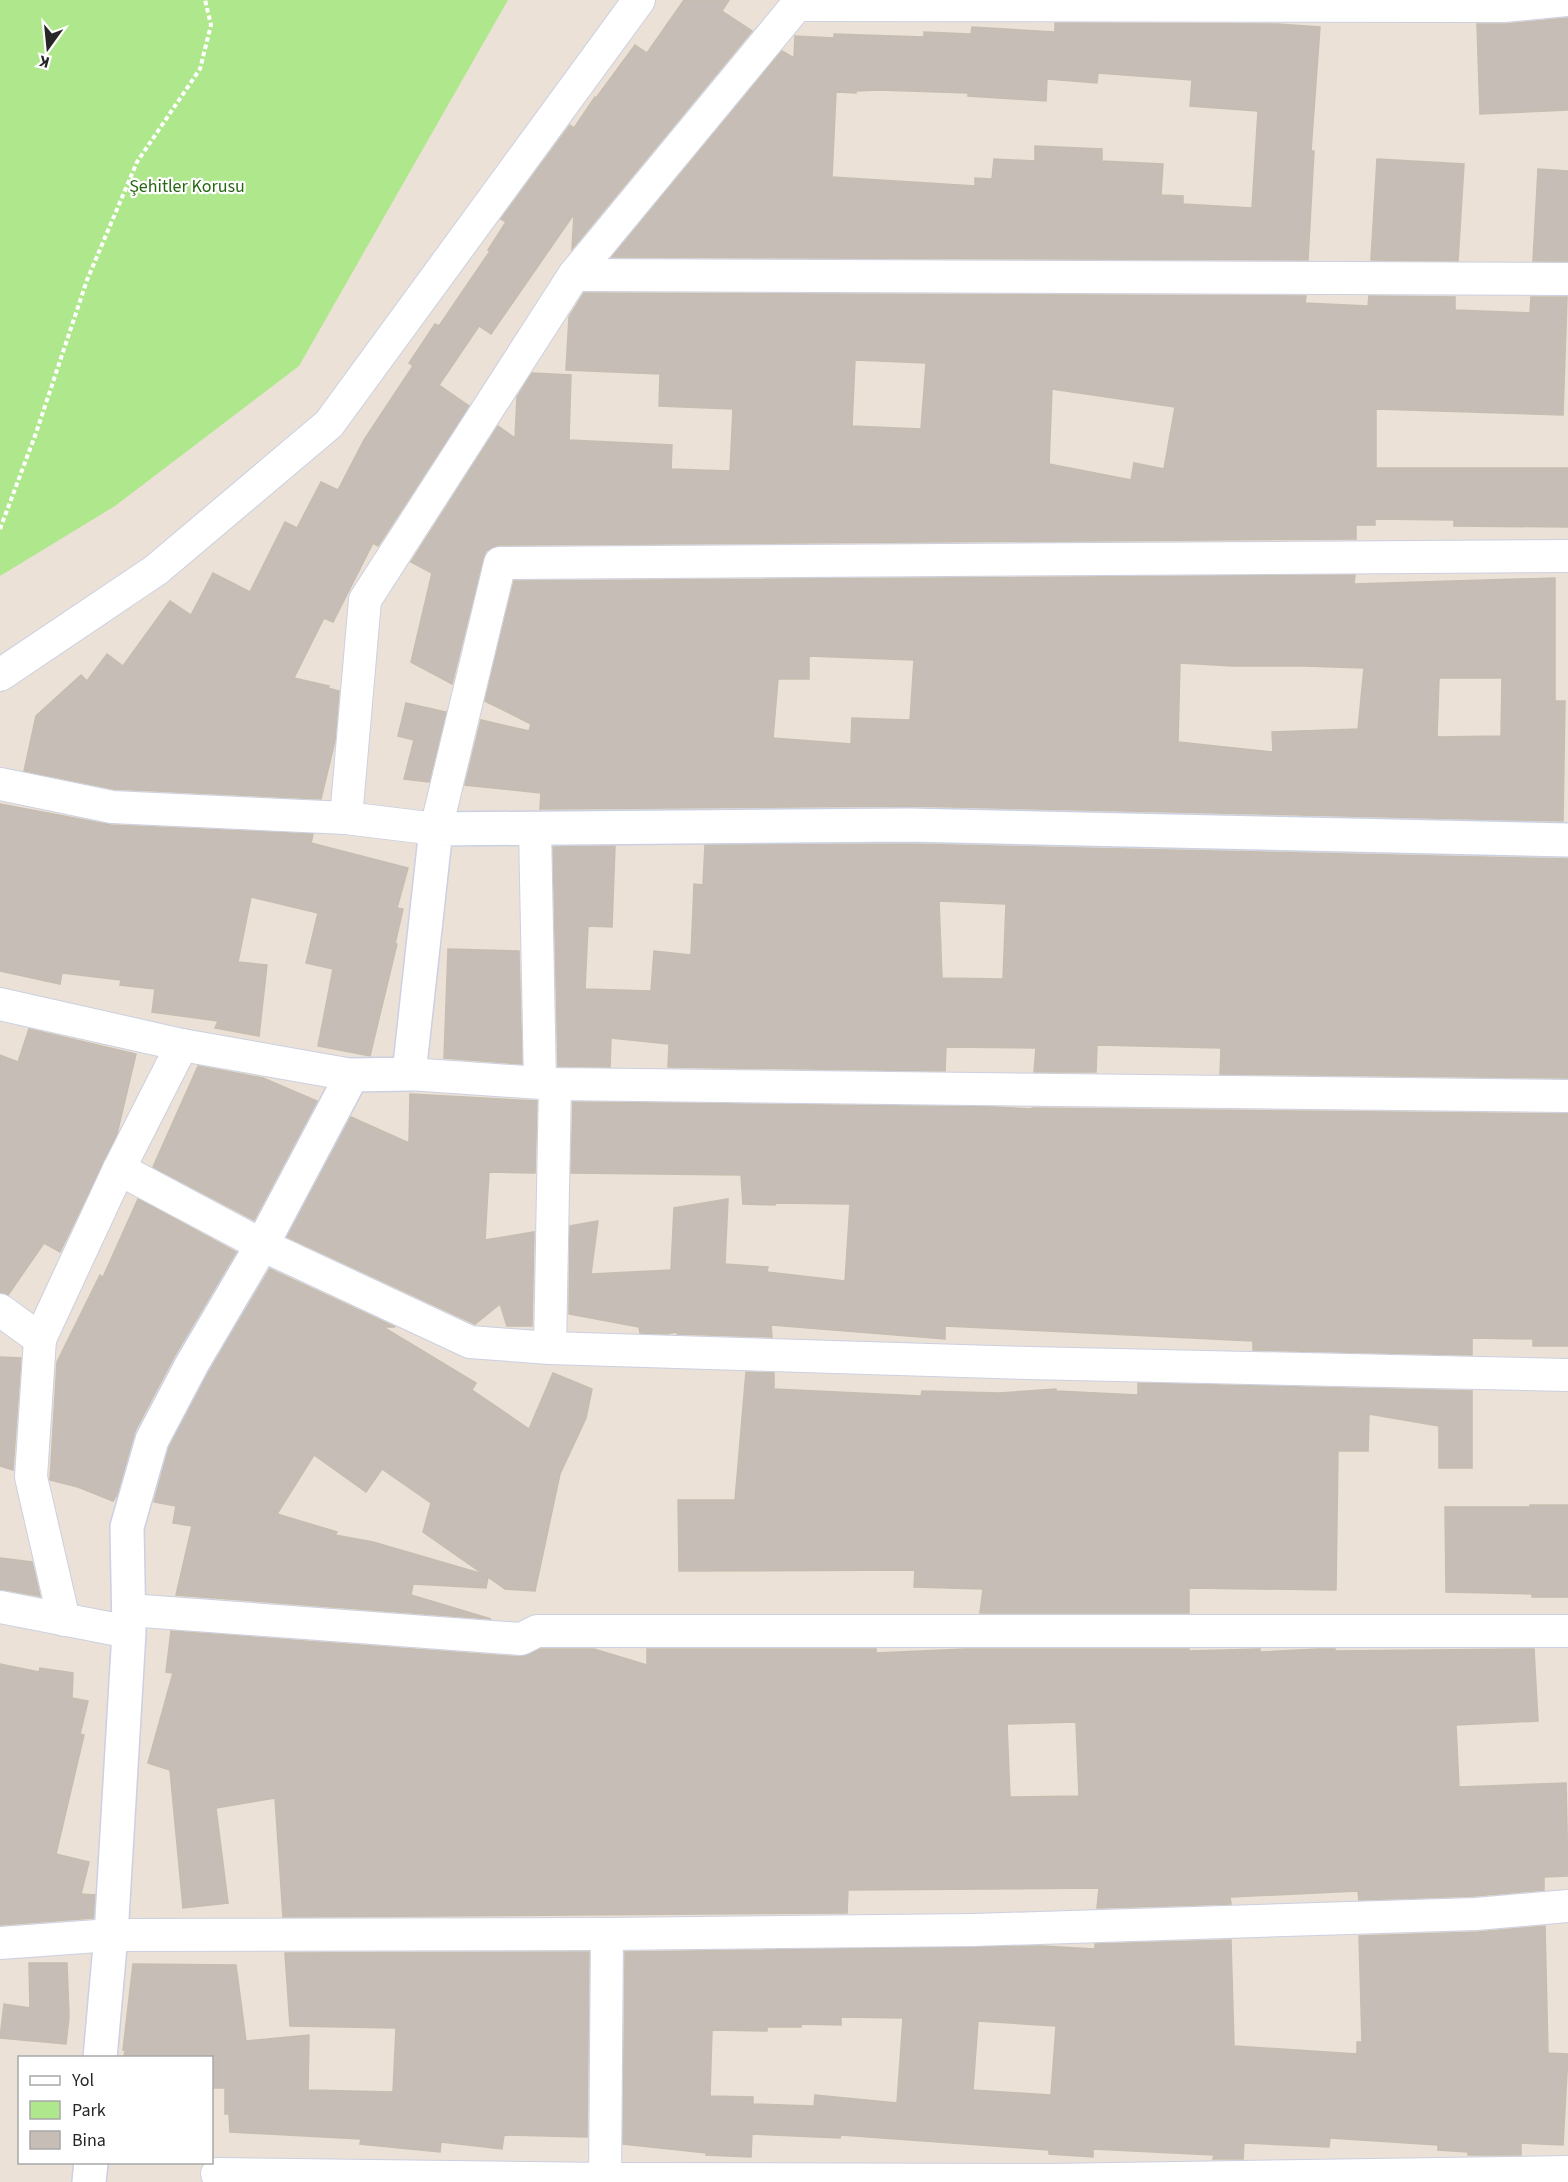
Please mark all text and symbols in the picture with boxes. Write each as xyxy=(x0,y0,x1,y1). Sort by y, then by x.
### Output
north arrow xyxy=(18,18,78,78)
text: K xyxy=(37,50,52,73)
park label: Şehitler Korusu xyxy=(129,174,245,199)
legend xyxy=(18,2056,213,2164)
text: Yol xyxy=(71,2068,94,2093)
text: Park xyxy=(72,2098,106,2123)
text: Bina xyxy=(72,2128,106,2153)

